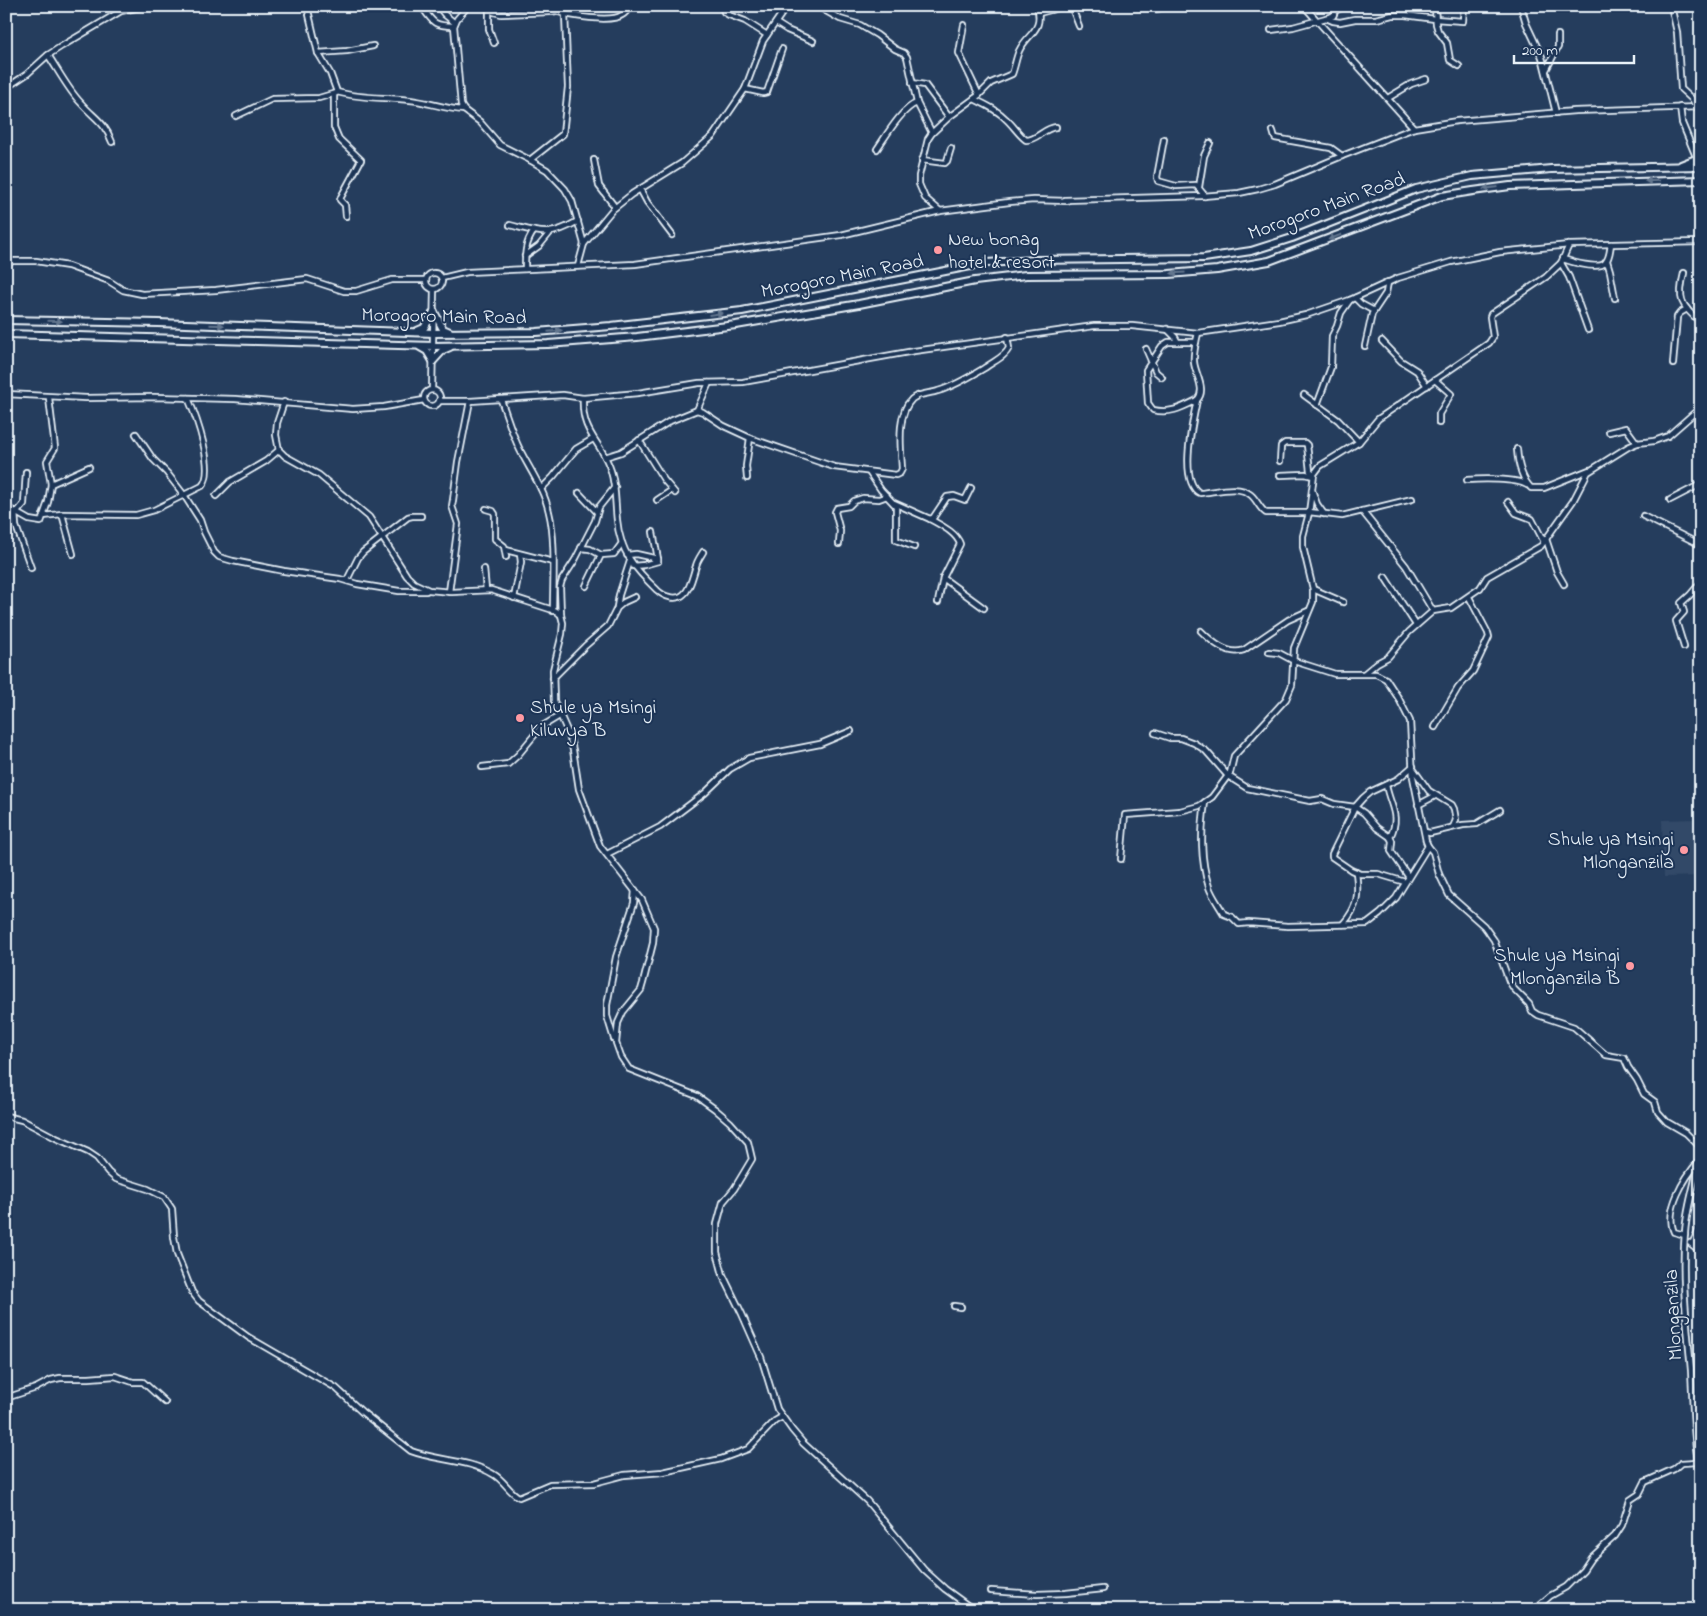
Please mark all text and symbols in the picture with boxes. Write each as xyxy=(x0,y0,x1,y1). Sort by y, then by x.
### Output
scale bar xyxy=(1514,32,1634,64)
text: 200 m xyxy=(1522,40,1558,62)
street label: Morogoro Main Road xyxy=(1244,165,1410,250)
one-way arrow xyxy=(1644,177,1660,185)
one-way arrow xyxy=(1481,185,1497,193)
place label: New bonag hotel & resort xyxy=(948,226,1055,278)
one-way arrow xyxy=(1328,234,1343,241)
marker: New bonag hotel & resort xyxy=(932,244,944,256)
street label: Morogoro Main Road xyxy=(759,247,926,308)
one-way arrow xyxy=(1170,269,1186,277)
street label: Morogoro Main Road xyxy=(361,302,527,334)
one-way arrow xyxy=(709,310,725,318)
one-way arrow xyxy=(47,317,63,325)
one-way arrow xyxy=(210,322,226,330)
one-way arrow xyxy=(547,327,563,335)
place label: Shule ya Msingi Kiluvya B xyxy=(530,694,656,746)
marker: Shule ya Msingi Kiluvya B xyxy=(514,712,526,724)
place label: Shule ya Msingi Mlonganzila xyxy=(1548,826,1674,879)
marker: Shule ya Msingi Mlonganzila xyxy=(1678,844,1690,856)
place label: Shule ya Msingi Mlonganzila B xyxy=(1494,942,1620,995)
marker: Shule ya Msingi Mlonganzila B xyxy=(1624,960,1636,972)
street label: Mlonganzila xyxy=(1658,1268,1692,1361)

